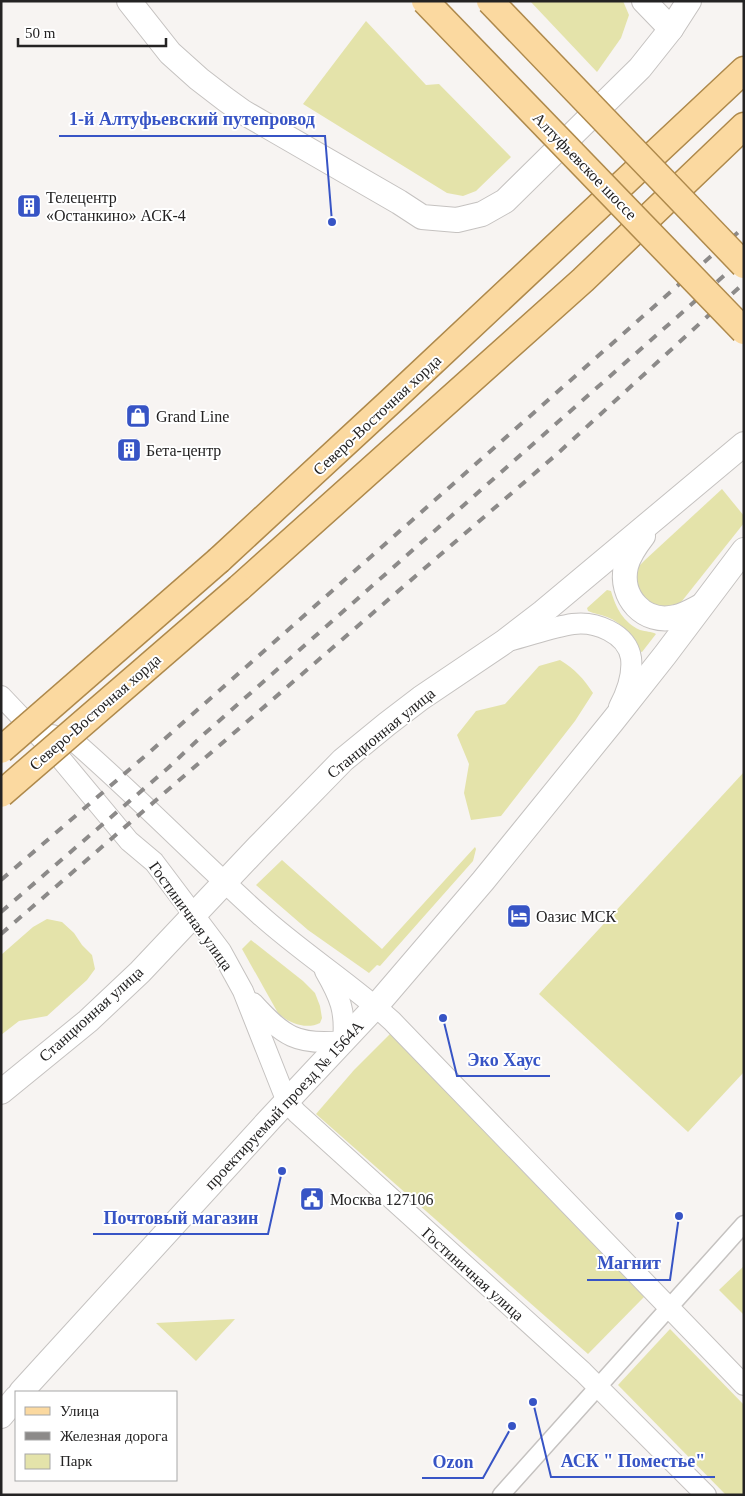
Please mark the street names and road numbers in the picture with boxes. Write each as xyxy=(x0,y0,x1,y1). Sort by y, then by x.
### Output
street label: Алтуфьевское шоссе xyxy=(529,109,640,224)
street label: Северо-Восточная хорда xyxy=(310,352,445,479)
street label: Северо-Восточная хорда xyxy=(26,651,165,774)
street label: Станционная улица xyxy=(324,684,439,782)
street label: Гостиничная улица xyxy=(145,858,236,974)
street label: Станционная улица xyxy=(36,963,147,1066)
street label: проектируемый проезд № 1564А xyxy=(201,1017,368,1193)
street label: Гостиничная улица xyxy=(418,1224,527,1325)

